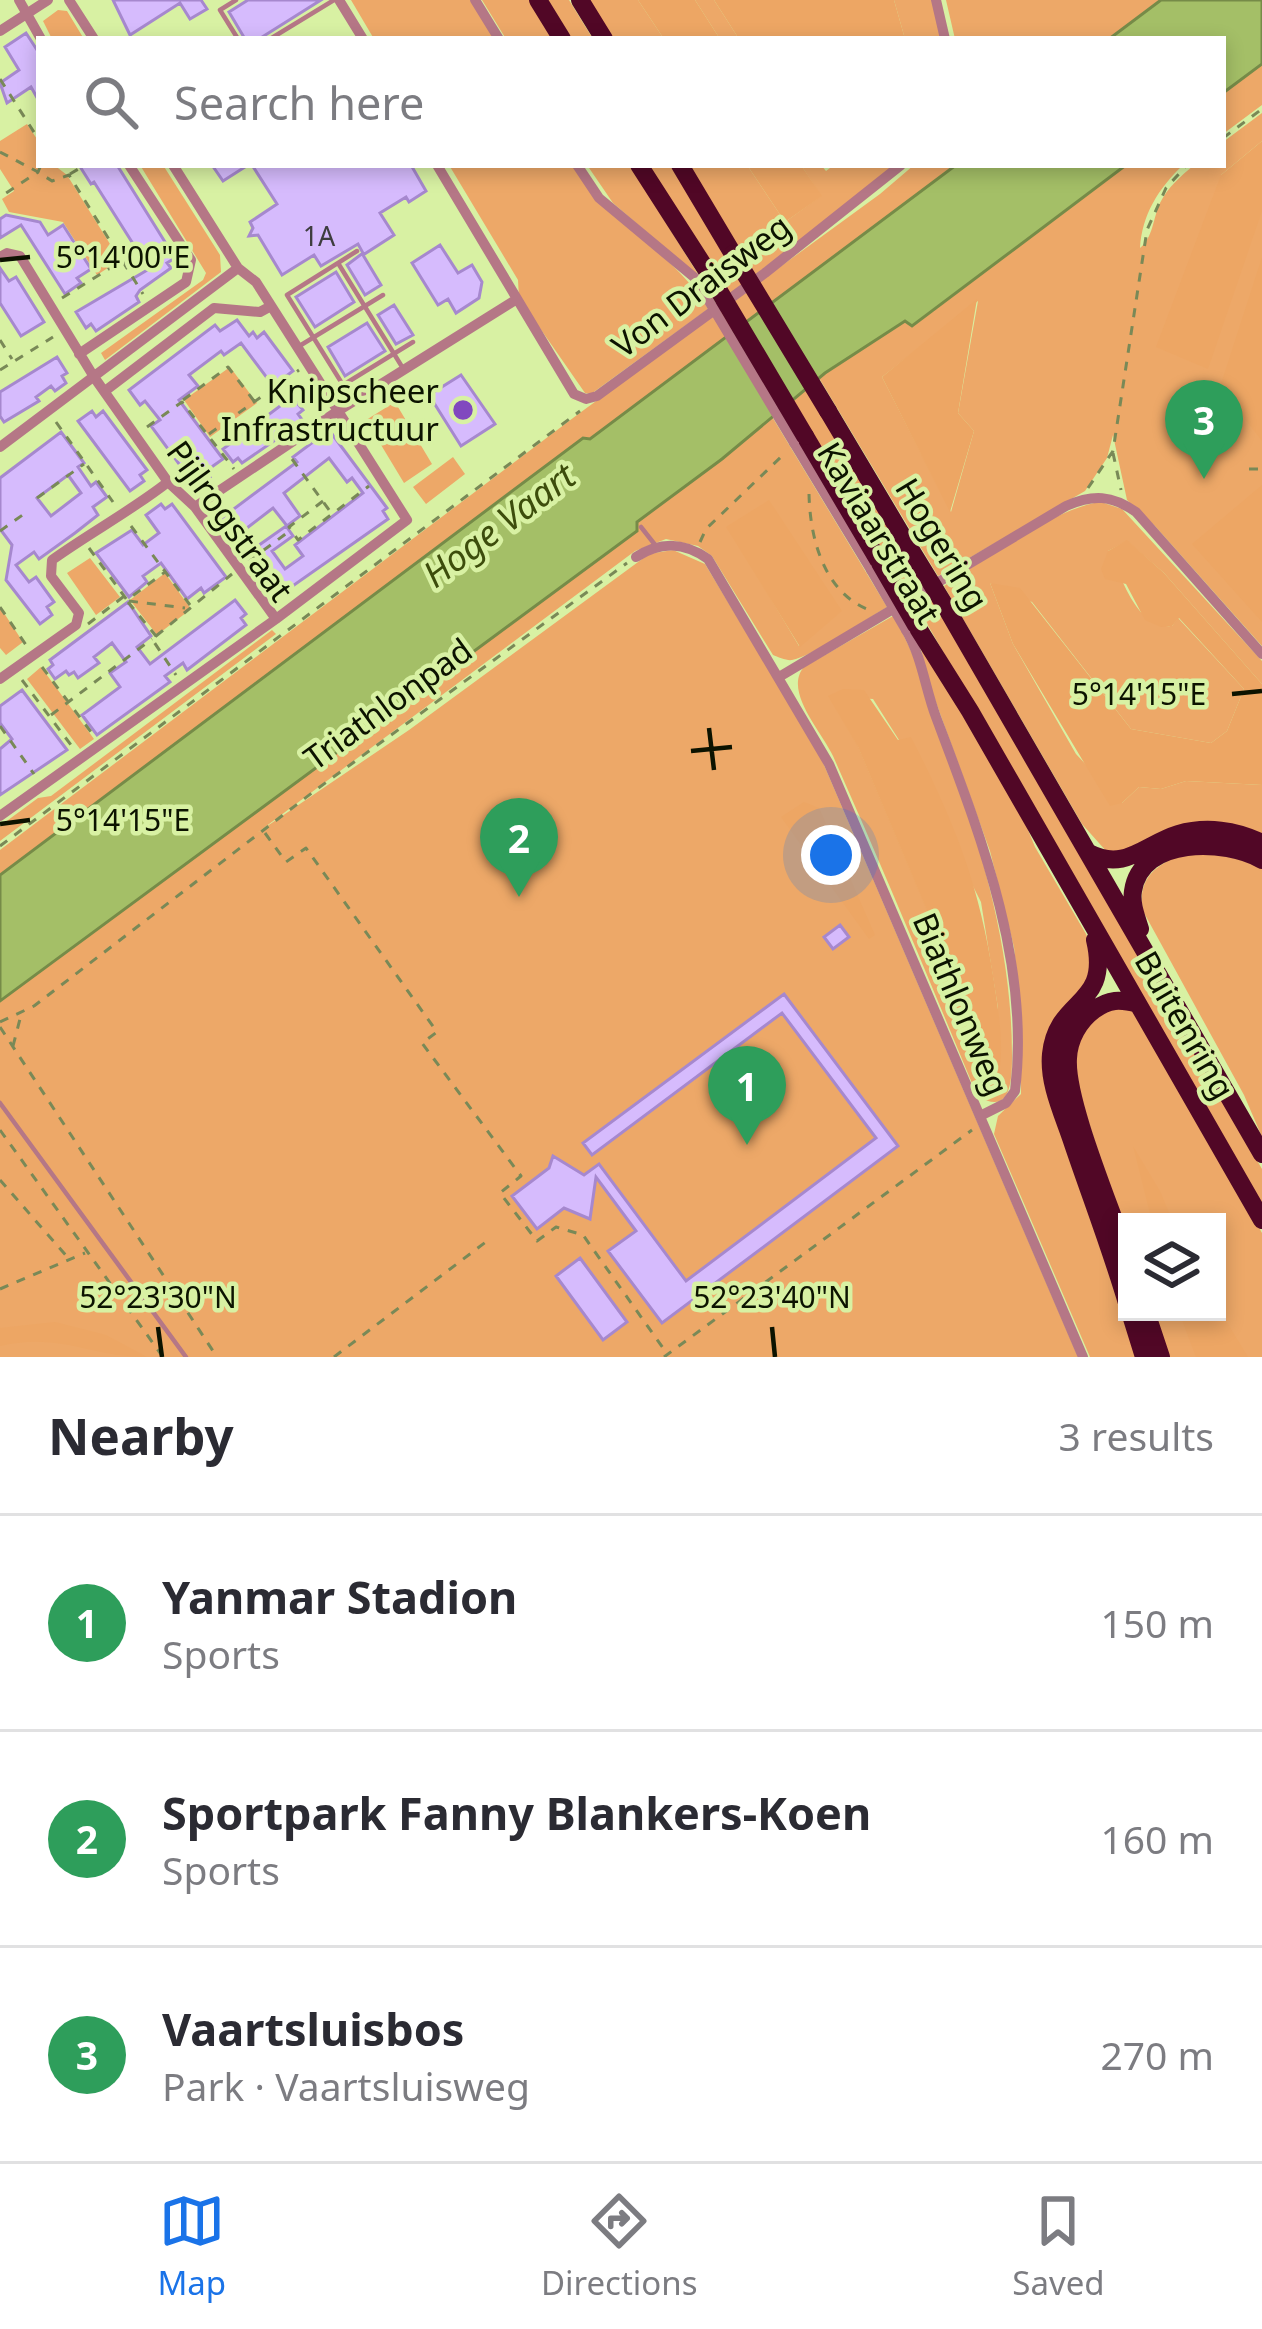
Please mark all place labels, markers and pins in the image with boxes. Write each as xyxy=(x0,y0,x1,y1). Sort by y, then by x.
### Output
place label: Knipscheer Infrastructuur xyxy=(221,368,439,451)
pin: 3 xyxy=(1165,380,1243,479)
marker: Knipscheer Infrastructuur xyxy=(450,397,476,423)
pin: 2 xyxy=(480,798,558,897)
pin: 1 xyxy=(708,1046,786,1145)

